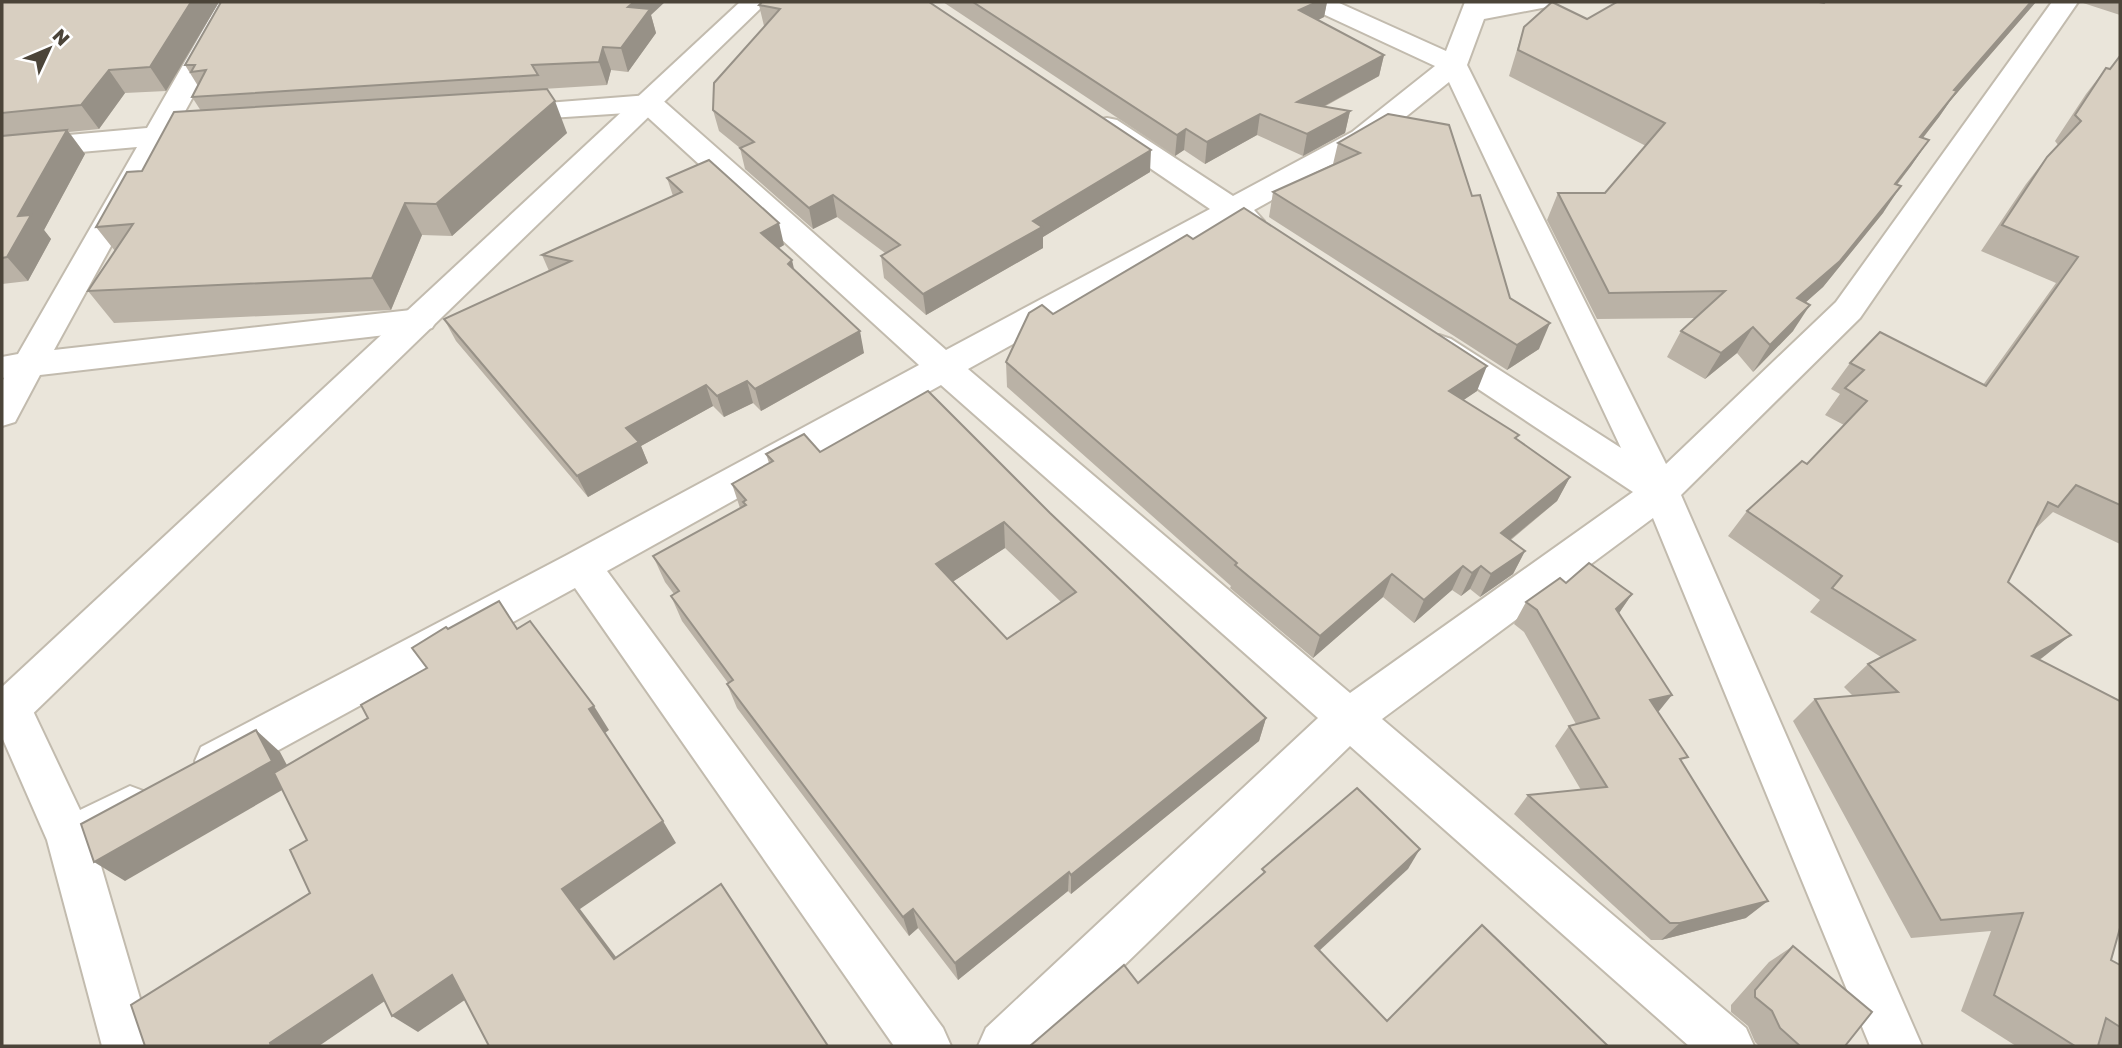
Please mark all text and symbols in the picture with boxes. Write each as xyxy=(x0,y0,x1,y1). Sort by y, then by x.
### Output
north arrow xyxy=(14,14,84,84)
text: N xyxy=(48,24,75,50)

